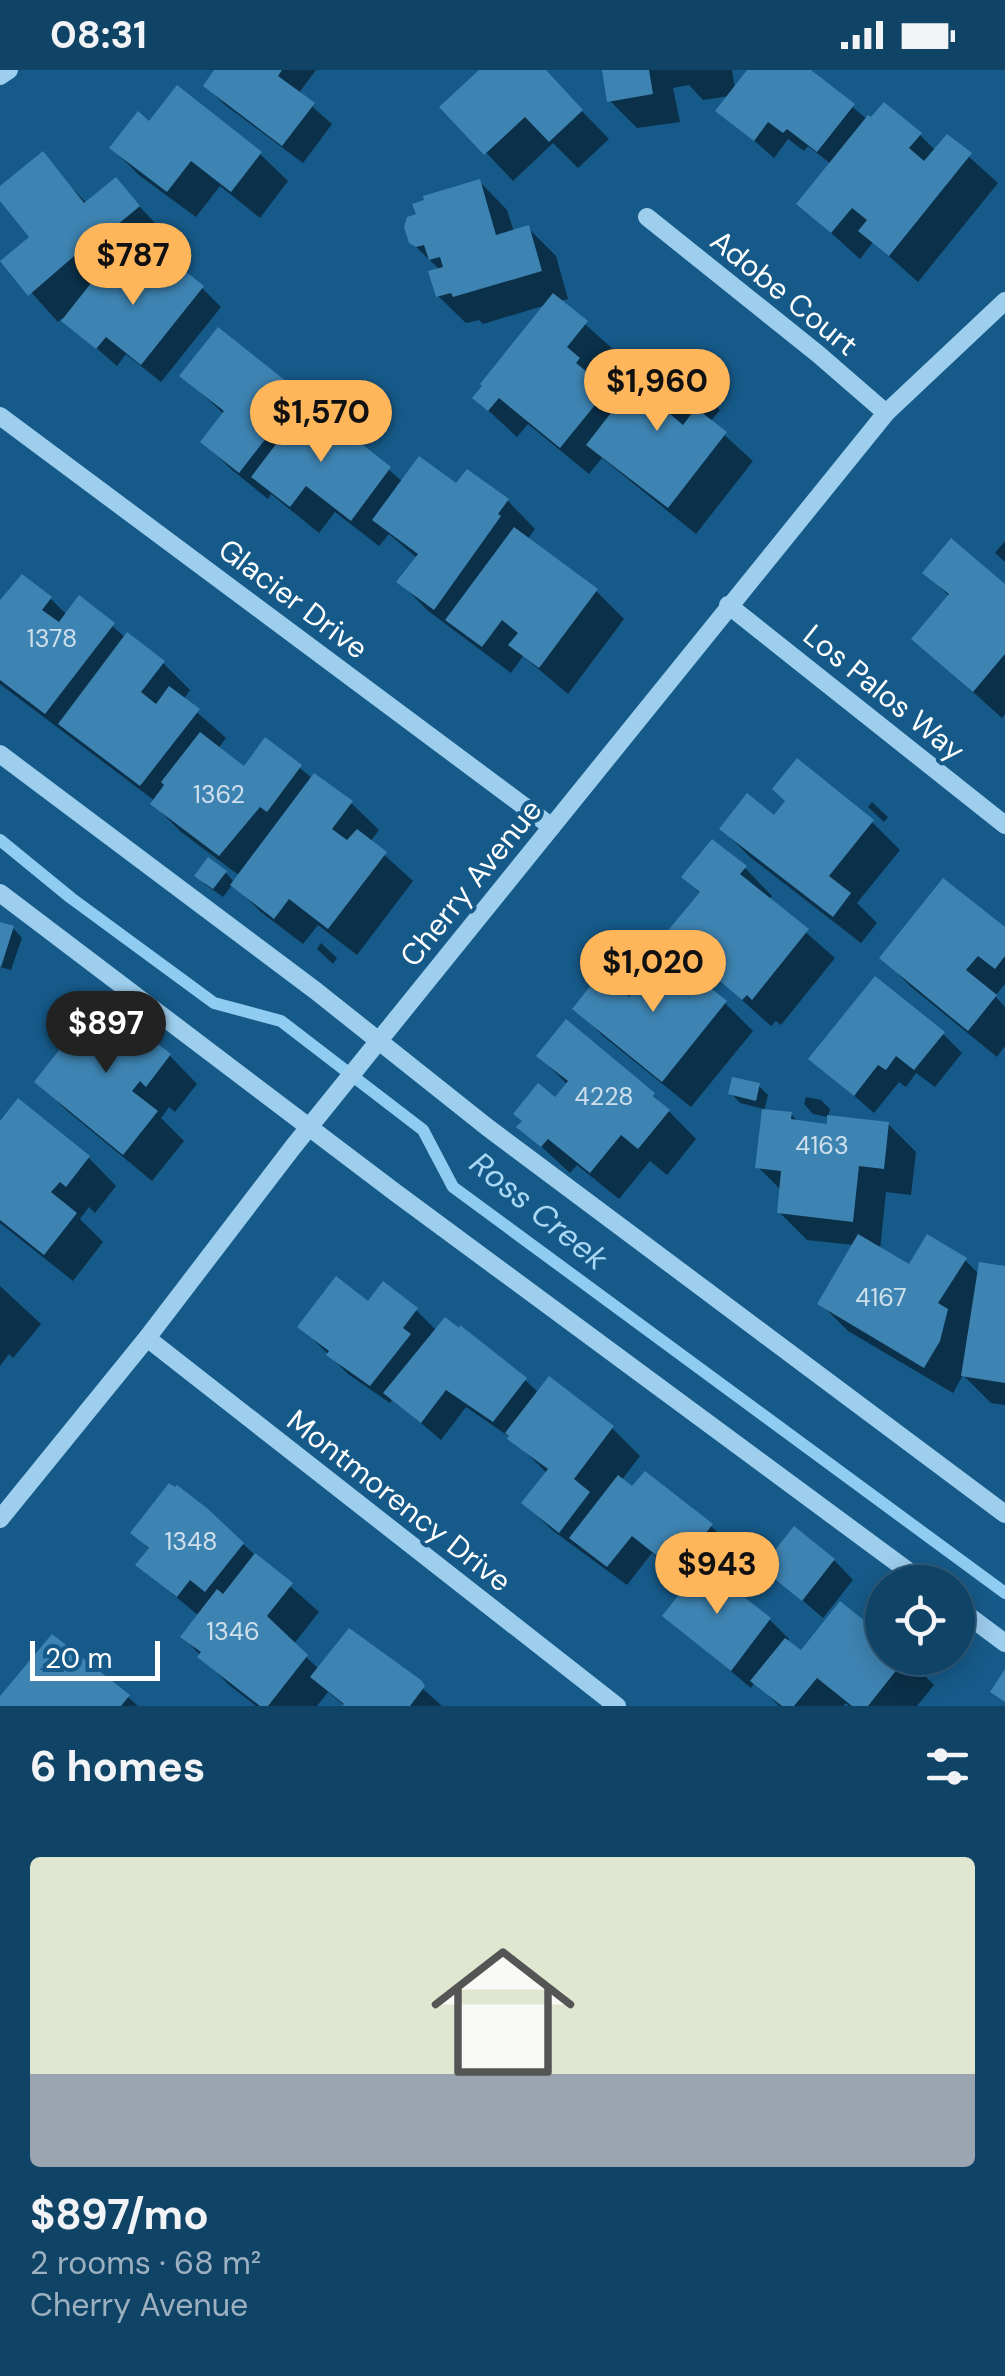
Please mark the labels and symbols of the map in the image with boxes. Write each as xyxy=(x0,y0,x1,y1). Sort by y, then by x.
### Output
street label: Adobe Court xyxy=(703,221,866,364)
pin: $787 xyxy=(74,223,192,308)
pin: $1,960 xyxy=(576,349,738,434)
pin: $1,570 xyxy=(240,380,402,465)
street label: Glacier Drive xyxy=(211,530,376,668)
street label: Los Palos Way xyxy=(796,616,973,770)
house number: 1378 xyxy=(27,622,77,655)
house number: 1362 xyxy=(193,778,245,811)
street label: Cherry Avenue xyxy=(391,791,550,974)
pin: $1,020 xyxy=(572,930,734,1015)
pin: $897 xyxy=(47,991,165,1076)
house number: 4228 xyxy=(575,1080,633,1113)
house number: 4163 xyxy=(795,1129,849,1162)
water label: Ross Creek xyxy=(461,1142,617,1280)
house number: 4167 xyxy=(855,1281,907,1314)
street label: Montmorency Drive xyxy=(279,1401,519,1600)
house number: 1348 xyxy=(165,1525,217,1558)
pin: $943 xyxy=(658,1532,776,1617)
house number: 1346 xyxy=(206,1615,260,1648)
scale bar xyxy=(30,1636,160,1680)

